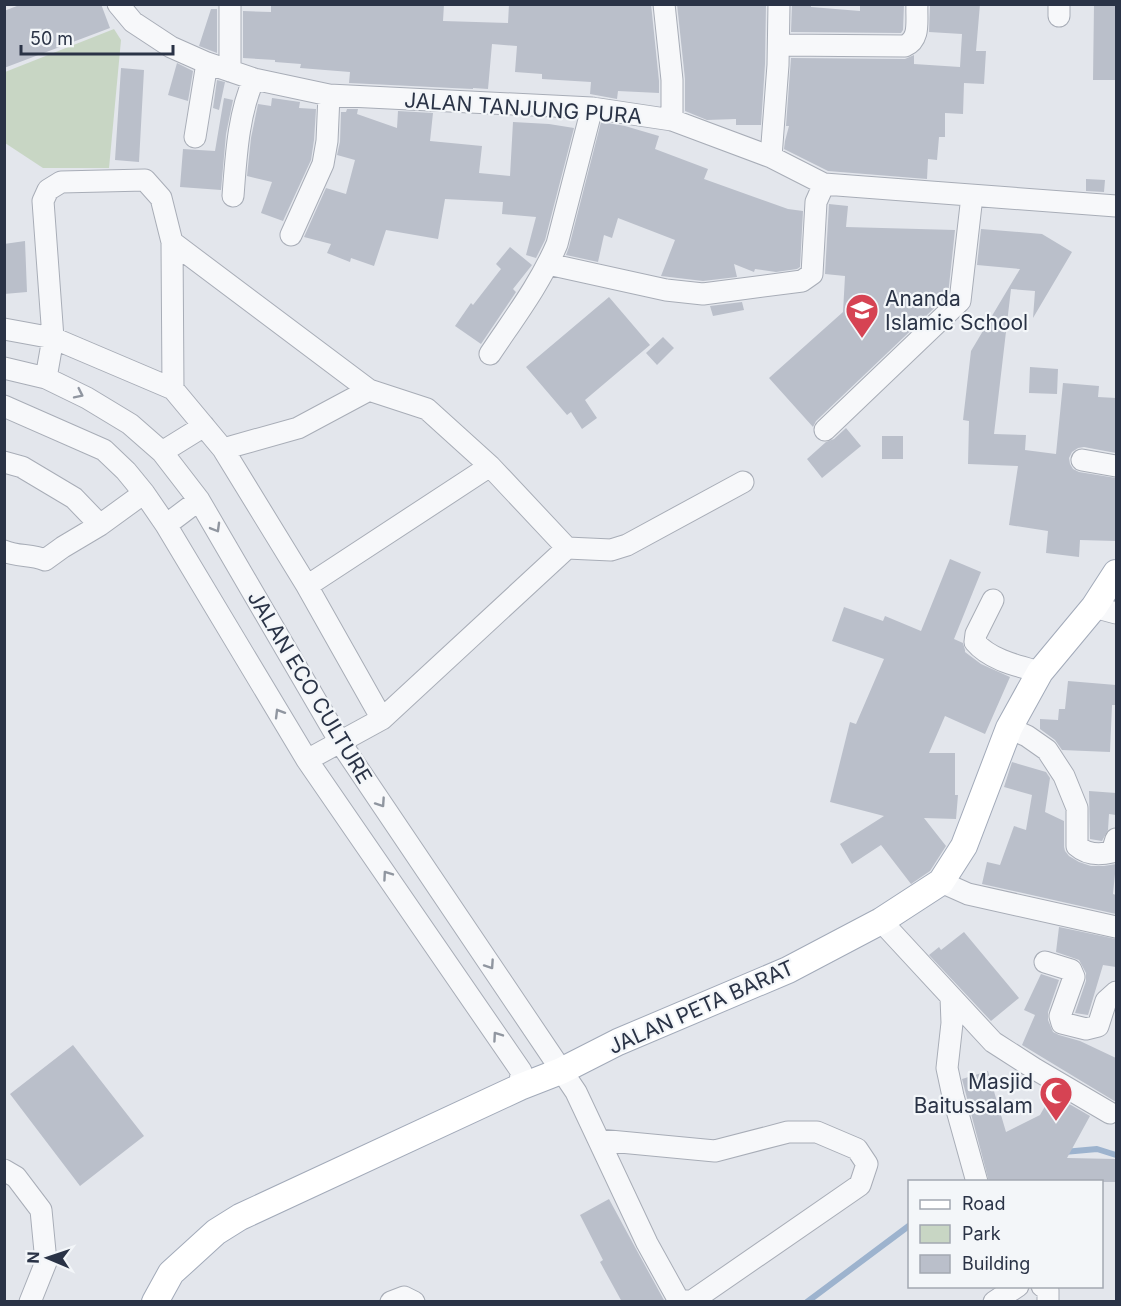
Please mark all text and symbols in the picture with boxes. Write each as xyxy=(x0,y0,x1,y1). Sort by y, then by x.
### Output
scale bar xyxy=(21,18,172,56)
text: 50 m xyxy=(30,28,73,49)
street label: JALAN TANJUNG PURA xyxy=(403,87,643,129)
place label: Ananda Islamic School xyxy=(885,286,1028,335)
school or university icon: Ananda Islamic School xyxy=(844,292,880,339)
one-way arrow xyxy=(73,387,84,399)
one-way arrow xyxy=(208,522,220,532)
street label: JALAN ECO CULTURE xyxy=(243,586,377,788)
one-way arrow xyxy=(274,709,286,719)
one-way arrow xyxy=(374,796,385,807)
one-way arrow xyxy=(383,871,394,882)
street label: JALAN PETA BARAT xyxy=(604,955,798,1059)
one-way arrow xyxy=(483,958,494,969)
one-way arrow xyxy=(493,1031,504,1042)
place label: Masjid Baitussalam xyxy=(914,1069,1033,1118)
mosque icon: Masjid Baitussalam xyxy=(1038,1075,1074,1122)
legend xyxy=(908,1180,1103,1288)
text: Road xyxy=(962,1193,1005,1214)
text: Park xyxy=(962,1223,1001,1244)
north arrow xyxy=(18,1228,78,1288)
text: N xyxy=(23,1251,43,1264)
text: Building xyxy=(962,1253,1030,1274)

